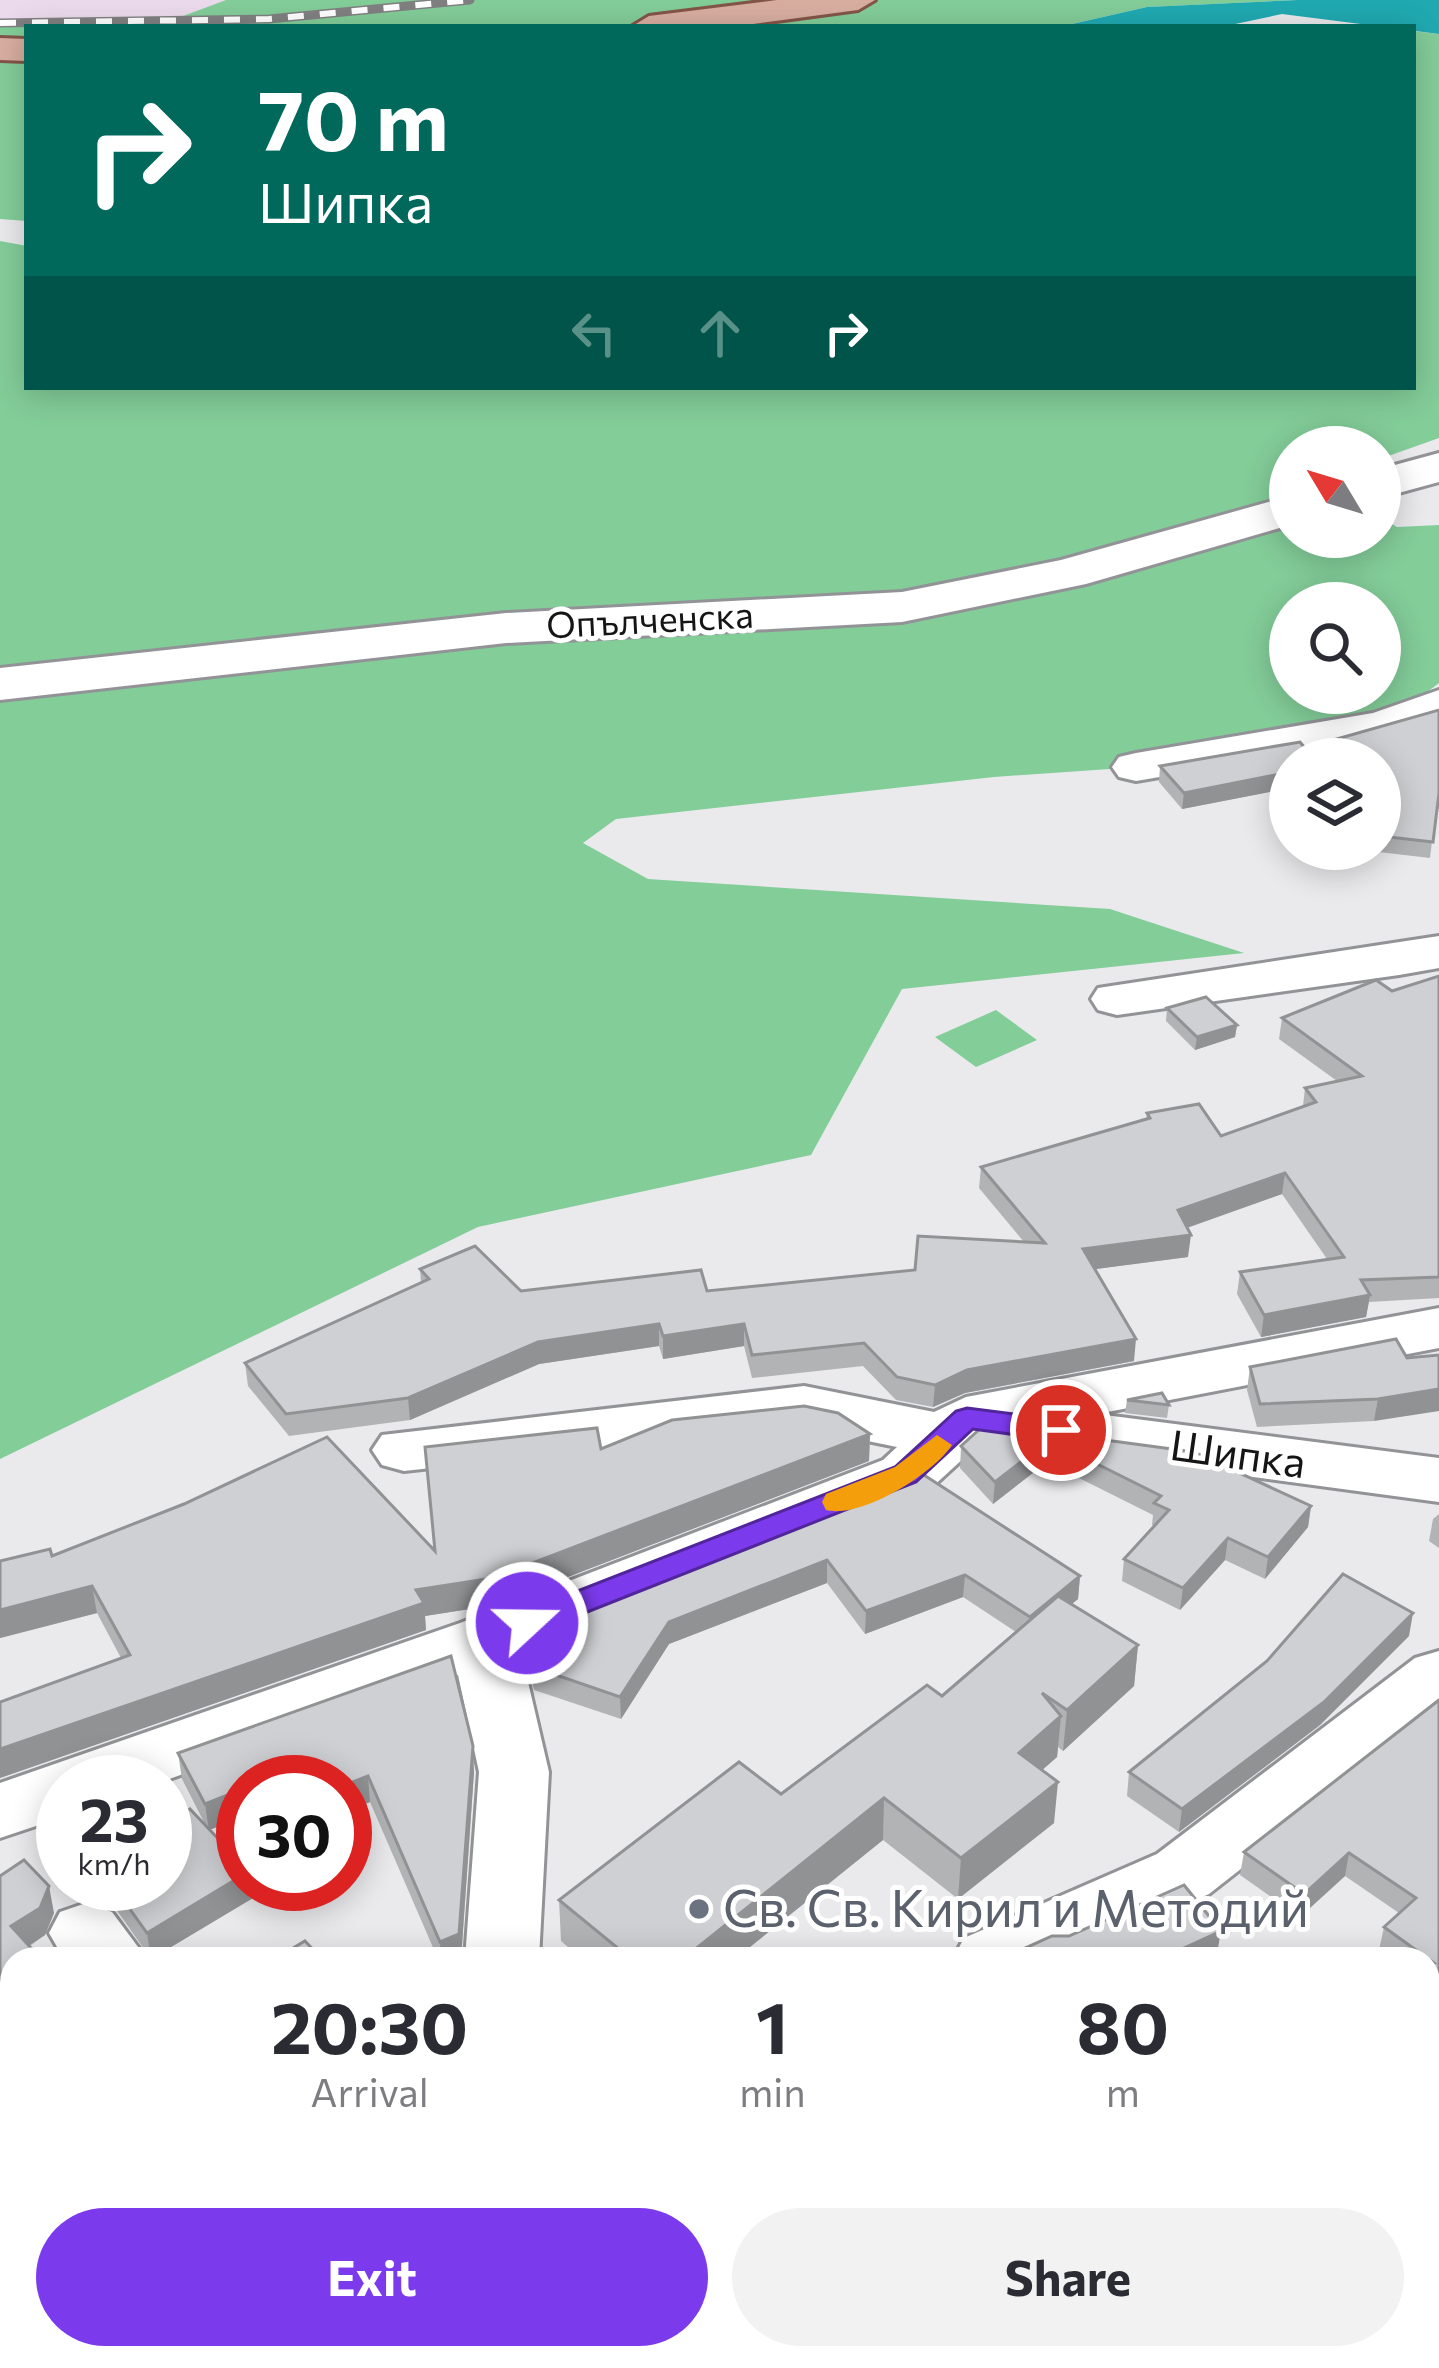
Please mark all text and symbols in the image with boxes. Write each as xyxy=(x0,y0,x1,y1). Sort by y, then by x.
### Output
text: 70 m xyxy=(258,66,449,168)
icon: right xyxy=(60,72,216,228)
text: Шипка xyxy=(258,168,433,234)
icon: left xyxy=(561,300,627,366)
icon: ahead xyxy=(687,300,753,366)
icon: right xyxy=(813,300,879,366)
north arrow xyxy=(1269,426,1401,558)
map controls xyxy=(1269,426,1401,870)
button: search xyxy=(1269,582,1401,714)
street label: Опълченска xyxy=(545,591,755,645)
button: layers xyxy=(1269,738,1401,870)
pin xyxy=(1010,1379,1112,1481)
icon: arrive xyxy=(1028,1397,1094,1463)
street label: Шипка xyxy=(1167,1417,1309,1487)
position arrow xyxy=(464,1560,590,1686)
speed limit sign: 30 xyxy=(216,1755,372,1911)
text: 23 xyxy=(79,1781,149,1854)
text: km/h xyxy=(78,1844,150,1881)
place label: Св. Св. Кирил и Методий xyxy=(723,1875,1309,1938)
marker: Св. Св. Кирил и Методий xyxy=(686,1896,712,1922)
text: 20:30 xyxy=(271,1981,468,2069)
text: 1 xyxy=(756,1981,789,2069)
text: 80 xyxy=(1077,1981,1169,2069)
text: Arrival xyxy=(311,2067,429,2115)
text: min xyxy=(739,2067,806,2115)
text: m xyxy=(1106,2067,1140,2115)
button: Exit xyxy=(36,2208,708,2346)
button: Share xyxy=(732,2208,1404,2346)

